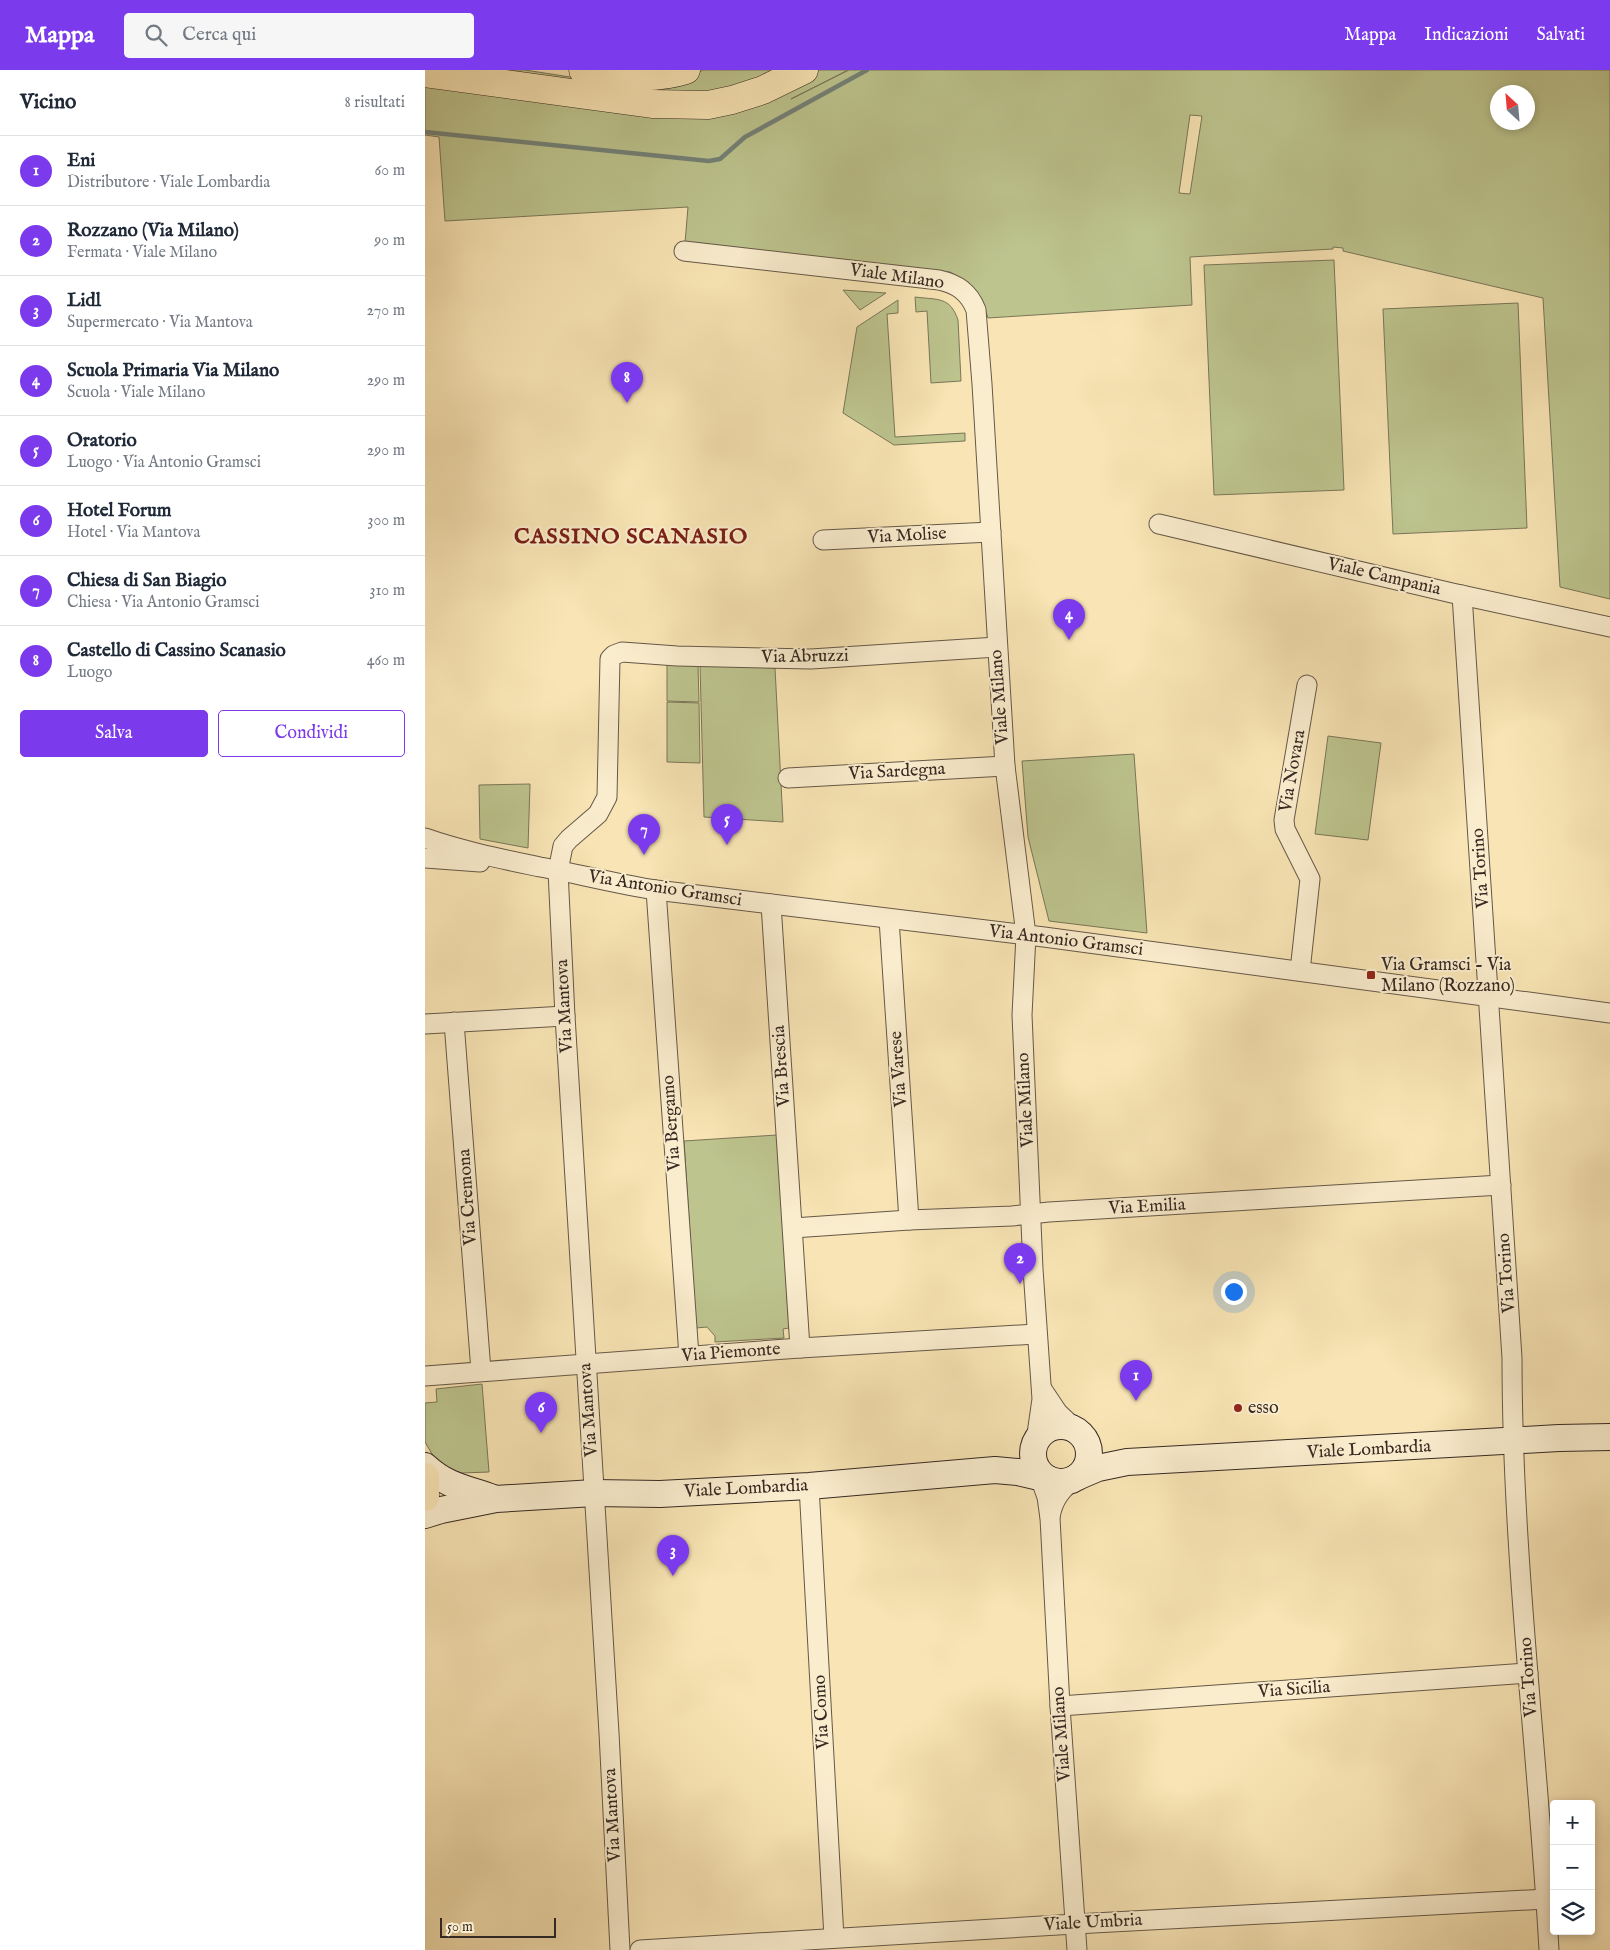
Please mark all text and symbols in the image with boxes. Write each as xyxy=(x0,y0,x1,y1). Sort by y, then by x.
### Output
search box xyxy=(124,13,474,58)
text: Mappa xyxy=(25,20,94,51)
icon: search xyxy=(142,21,170,49)
text: Cerca qui xyxy=(182,23,256,47)
text: Mappa xyxy=(1344,24,1396,47)
text: Indicazioni xyxy=(1424,24,1509,47)
text: Salvati xyxy=(1537,24,1585,47)
north arrow xyxy=(1490,85,1535,130)
text: Vicino xyxy=(20,89,76,116)
text: 8 risultati xyxy=(345,93,405,113)
text: Eni xyxy=(67,149,95,173)
text: 1 xyxy=(33,161,39,181)
text: 60 m xyxy=(375,161,405,181)
text: Distributore · Viale Lombardia xyxy=(67,173,270,193)
text: Rozzano (Via Milano) xyxy=(67,219,239,243)
text: 2 xyxy=(32,231,40,251)
text: 90 m xyxy=(374,231,405,251)
text: Fermata · Viale Milano xyxy=(67,243,217,263)
street label: Viale Milano xyxy=(847,259,946,295)
text: Lidl xyxy=(67,289,101,313)
text: 3 xyxy=(33,301,39,321)
text: 270 m xyxy=(366,301,405,321)
text: Supermercato · Via Mantova xyxy=(67,313,253,333)
text: Scuola Primaria Via Milano xyxy=(67,359,279,383)
pin: 8 xyxy=(611,362,643,403)
text: 4 xyxy=(32,371,40,391)
text: 290 m xyxy=(367,371,405,391)
text: Scuola · Viale Milano xyxy=(67,383,205,403)
text: Oratorio xyxy=(67,429,137,453)
text: 5 xyxy=(33,441,39,461)
text: 290 m xyxy=(367,441,405,461)
text: Luogo · Via Antonio Gramsci xyxy=(67,453,261,473)
text: Hotel Forum xyxy=(67,499,171,523)
text: 6 xyxy=(33,511,39,531)
text: 300 m xyxy=(367,511,405,531)
street label: Via Molise xyxy=(866,522,947,550)
text: Hotel · Via Mantova xyxy=(67,523,200,543)
district label: CASSINO SCANASIO xyxy=(514,523,748,551)
street label: Viale Campania xyxy=(1324,553,1443,601)
text: Chiesa di San Biagio xyxy=(67,569,226,593)
text: 7 xyxy=(32,581,40,601)
text: 310 m xyxy=(369,581,405,601)
text: Chiesa · Via Antonio Gramsci xyxy=(67,593,260,613)
pin: 4 xyxy=(1053,599,1085,640)
text: Castello di Cassino Scanasio xyxy=(67,639,286,663)
street label: Via Abruzzi xyxy=(760,645,849,669)
street label: Viale Milano xyxy=(985,648,1015,746)
text: 8 xyxy=(33,651,39,671)
text: 460 m xyxy=(367,651,405,671)
text: Luogo xyxy=(67,663,113,683)
button: Salva xyxy=(20,710,208,757)
button: Condividi xyxy=(218,710,405,757)
street label: Via Novara xyxy=(1274,728,1312,815)
street label: Via Sardegna xyxy=(847,758,946,786)
pin: 5 xyxy=(711,804,743,845)
pin: 7 xyxy=(628,814,660,855)
street label: Via Torino xyxy=(1467,827,1495,910)
street label: Via Antonio Gramsci xyxy=(586,865,744,913)
street label: Via Antonio Gramsci xyxy=(987,920,1145,962)
place label: Via Gramsci - Via Milano (Rozzano) xyxy=(1380,954,1515,998)
street label: Via Mantova xyxy=(551,958,579,1054)
marker: Via Gramsci - Via Milano (Rozzano) xyxy=(1365,969,1377,981)
street label: Via Brescia xyxy=(768,1024,796,1109)
street label: Via Varese xyxy=(885,1030,913,1109)
street label: Viale Milano xyxy=(1012,1052,1040,1149)
street label: Via Bergamo xyxy=(657,1074,687,1173)
street label: Via Cremona xyxy=(453,1148,483,1247)
street label: Via Emilia xyxy=(1107,1193,1186,1221)
street label: Via Torino xyxy=(1493,1232,1521,1315)
pin: 2 xyxy=(1004,1243,1036,1284)
your location xyxy=(1221,1279,1247,1305)
street label: Via Piemonte xyxy=(680,1338,781,1368)
pin: 1 xyxy=(1120,1360,1152,1401)
street label: Via Mantova xyxy=(574,1362,604,1459)
pin: 6 xyxy=(525,1392,557,1433)
place label: esso xyxy=(1248,1397,1279,1420)
marker: esso xyxy=(1232,1402,1244,1414)
street label: Viale Lombardia xyxy=(1305,1435,1432,1465)
street label: Viale Lombardia xyxy=(682,1474,809,1504)
pin: 3 xyxy=(657,1535,689,1576)
street label: Via Torino xyxy=(1515,1636,1543,1719)
street label: Via Como xyxy=(809,1674,835,1751)
street label: Via Sicilia xyxy=(1256,1676,1331,1704)
street label: Viale Milano xyxy=(1047,1685,1077,1783)
street label: Via Mantova xyxy=(599,1767,627,1863)
map controls xyxy=(1550,1800,1595,1935)
button: + xyxy=(1550,1800,1595,1845)
button: − xyxy=(1550,1845,1595,1890)
button: layers xyxy=(1550,1890,1595,1935)
street label: Viale Umbria xyxy=(1042,1909,1143,1937)
scale bar xyxy=(440,1915,556,1938)
text: 50 m xyxy=(447,1918,473,1936)

